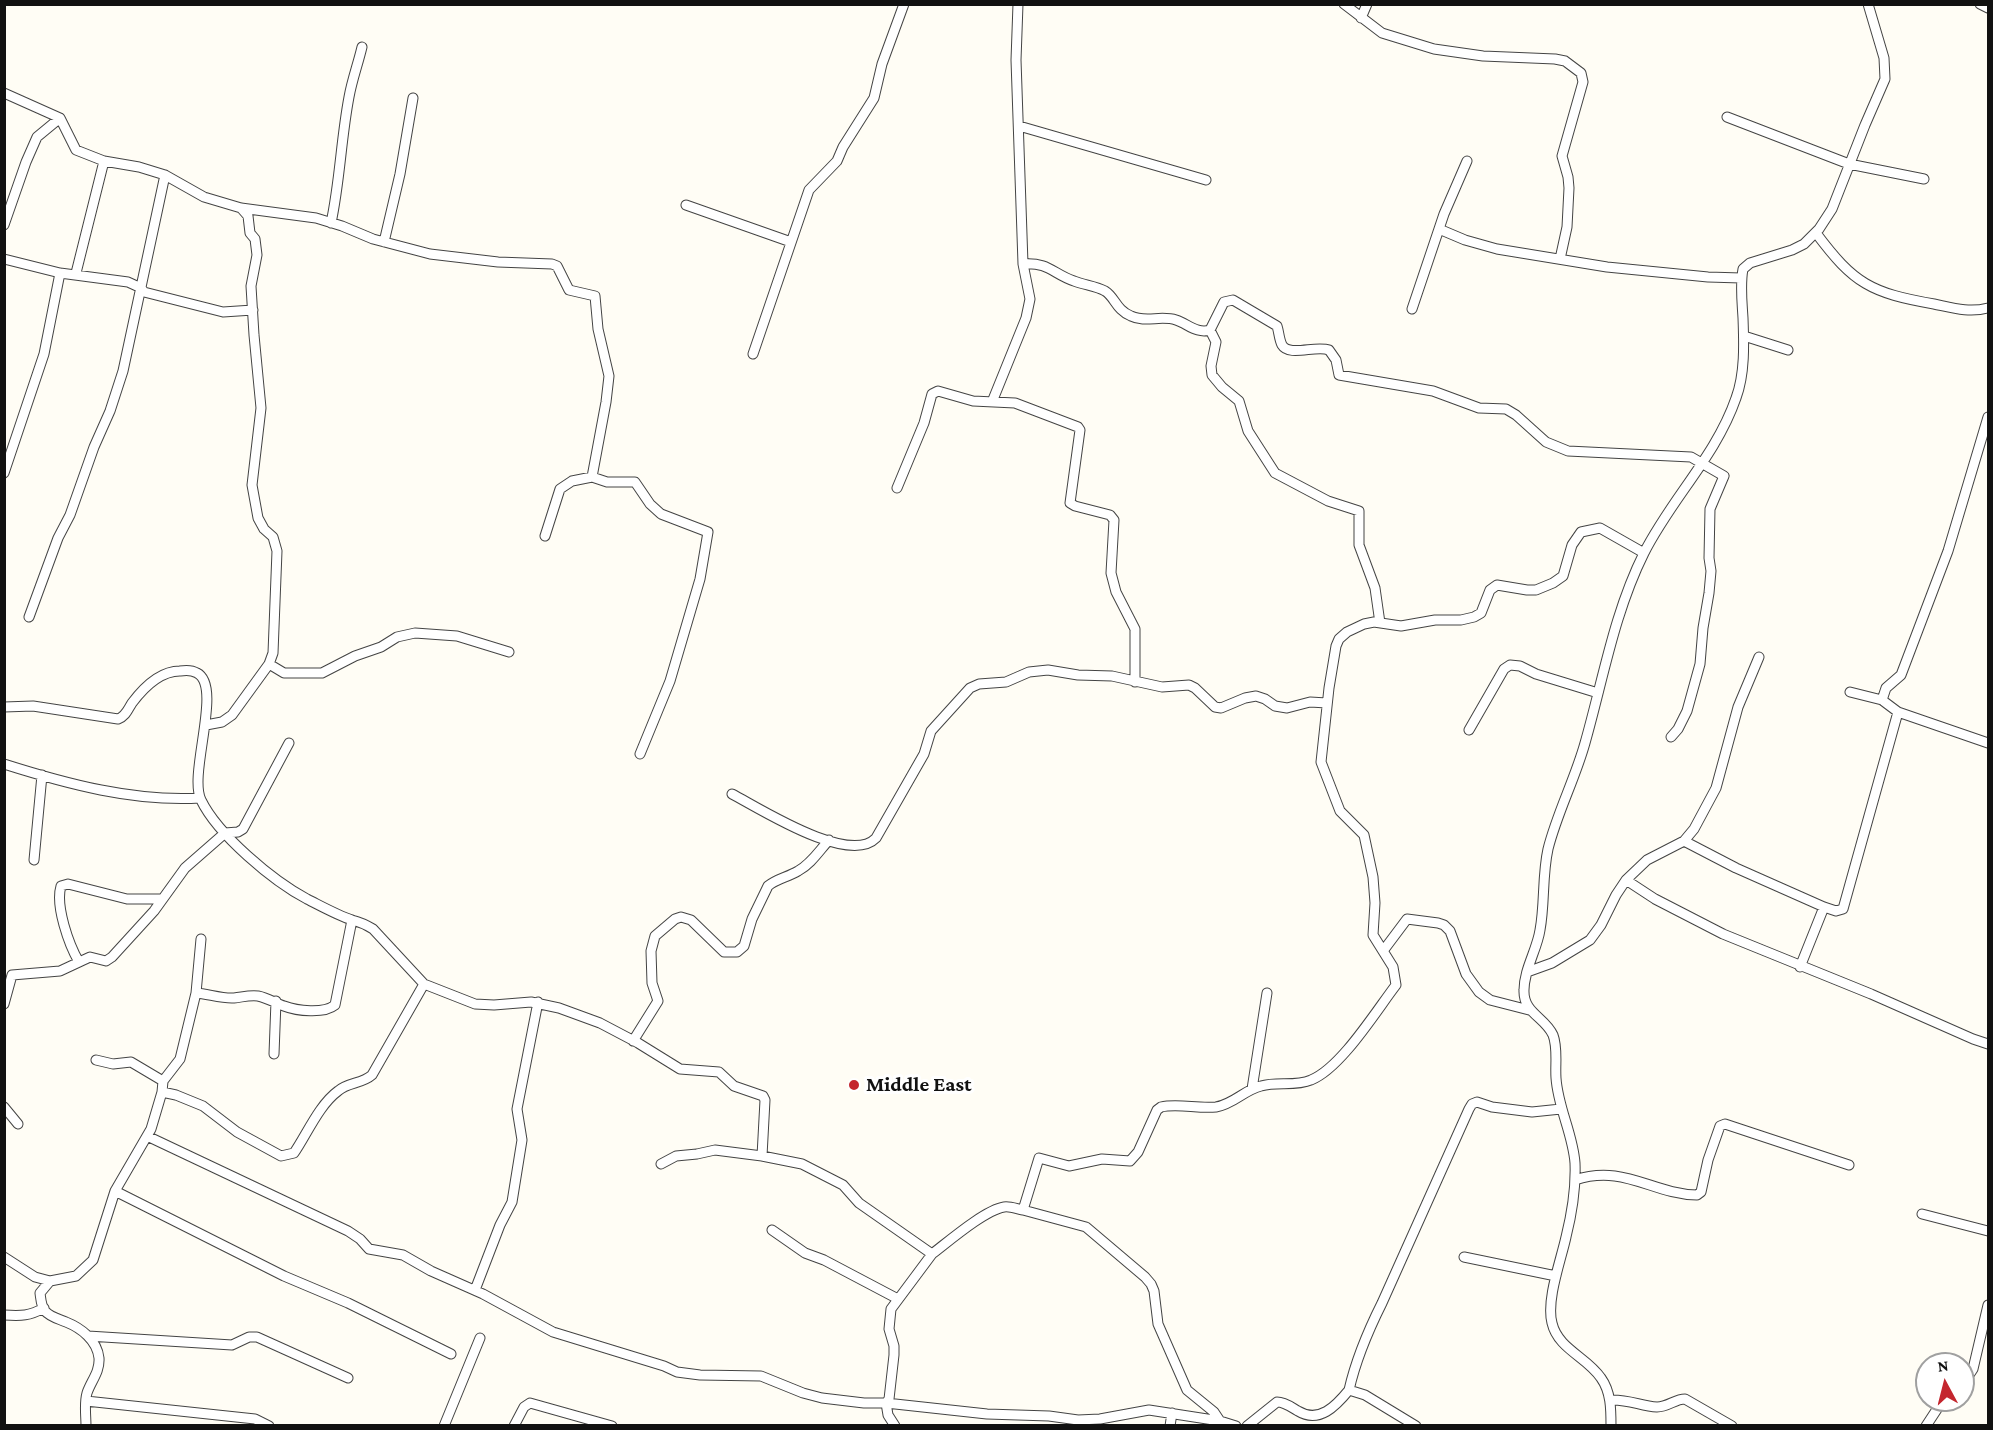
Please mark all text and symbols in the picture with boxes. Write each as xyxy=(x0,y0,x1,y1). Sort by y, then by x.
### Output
place label: Middle East xyxy=(866,1072,972,1098)
marker: Middle East xyxy=(847,1078,861,1092)
north arrow xyxy=(1915,1352,1975,1412)
text: N xyxy=(1937,1357,1949,1375)

